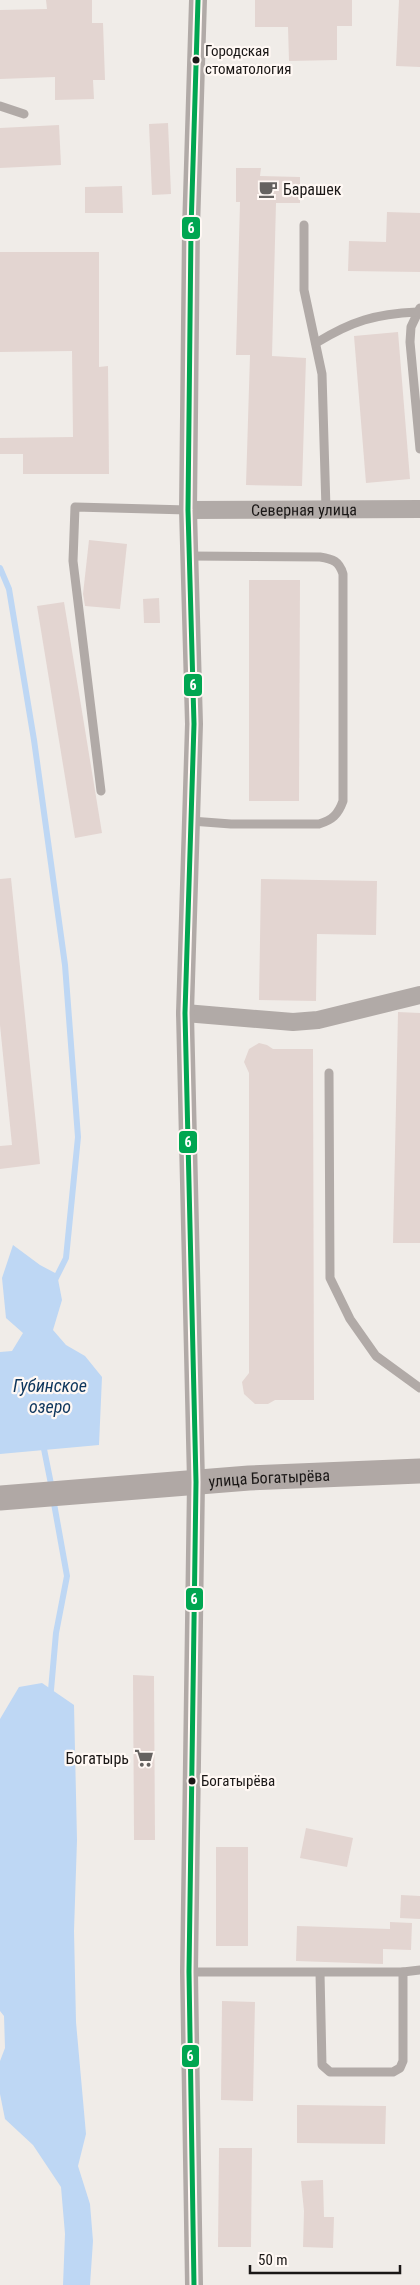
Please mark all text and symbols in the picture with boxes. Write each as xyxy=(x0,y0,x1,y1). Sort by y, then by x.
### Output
place label: Городская стоматология xyxy=(205,42,291,78)
marker: Городская стоматология xyxy=(191,55,201,65)
cafe icon: Барашек xyxy=(257,178,279,200)
place label: Барашек xyxy=(283,180,342,199)
line badge: 6 xyxy=(181,216,201,240)
text: 6 xyxy=(187,220,195,236)
street label: Северная улица xyxy=(251,500,357,519)
line badge: 6 xyxy=(183,673,203,697)
text: 6 xyxy=(189,677,197,693)
line badge: 6 xyxy=(178,1130,198,1154)
text: 6 xyxy=(184,1134,192,1150)
water label: Губинское озеро xyxy=(13,1375,87,1417)
street label: улица Богатырёва xyxy=(208,1465,330,1491)
line badge: 6 xyxy=(185,1587,204,1611)
text: 6 xyxy=(190,1591,198,1607)
supermarket icon: Богатырь xyxy=(133,1747,155,1769)
place label: Богатырь xyxy=(65,1749,129,1768)
place label: Богатырёва xyxy=(201,1772,275,1790)
marker: Богатырёва xyxy=(187,1776,197,1786)
line badge: 6 xyxy=(181,2044,200,2068)
text: 6 xyxy=(186,2048,194,2064)
scale bar xyxy=(250,2242,400,2274)
text: 50 m xyxy=(258,2251,288,2269)

